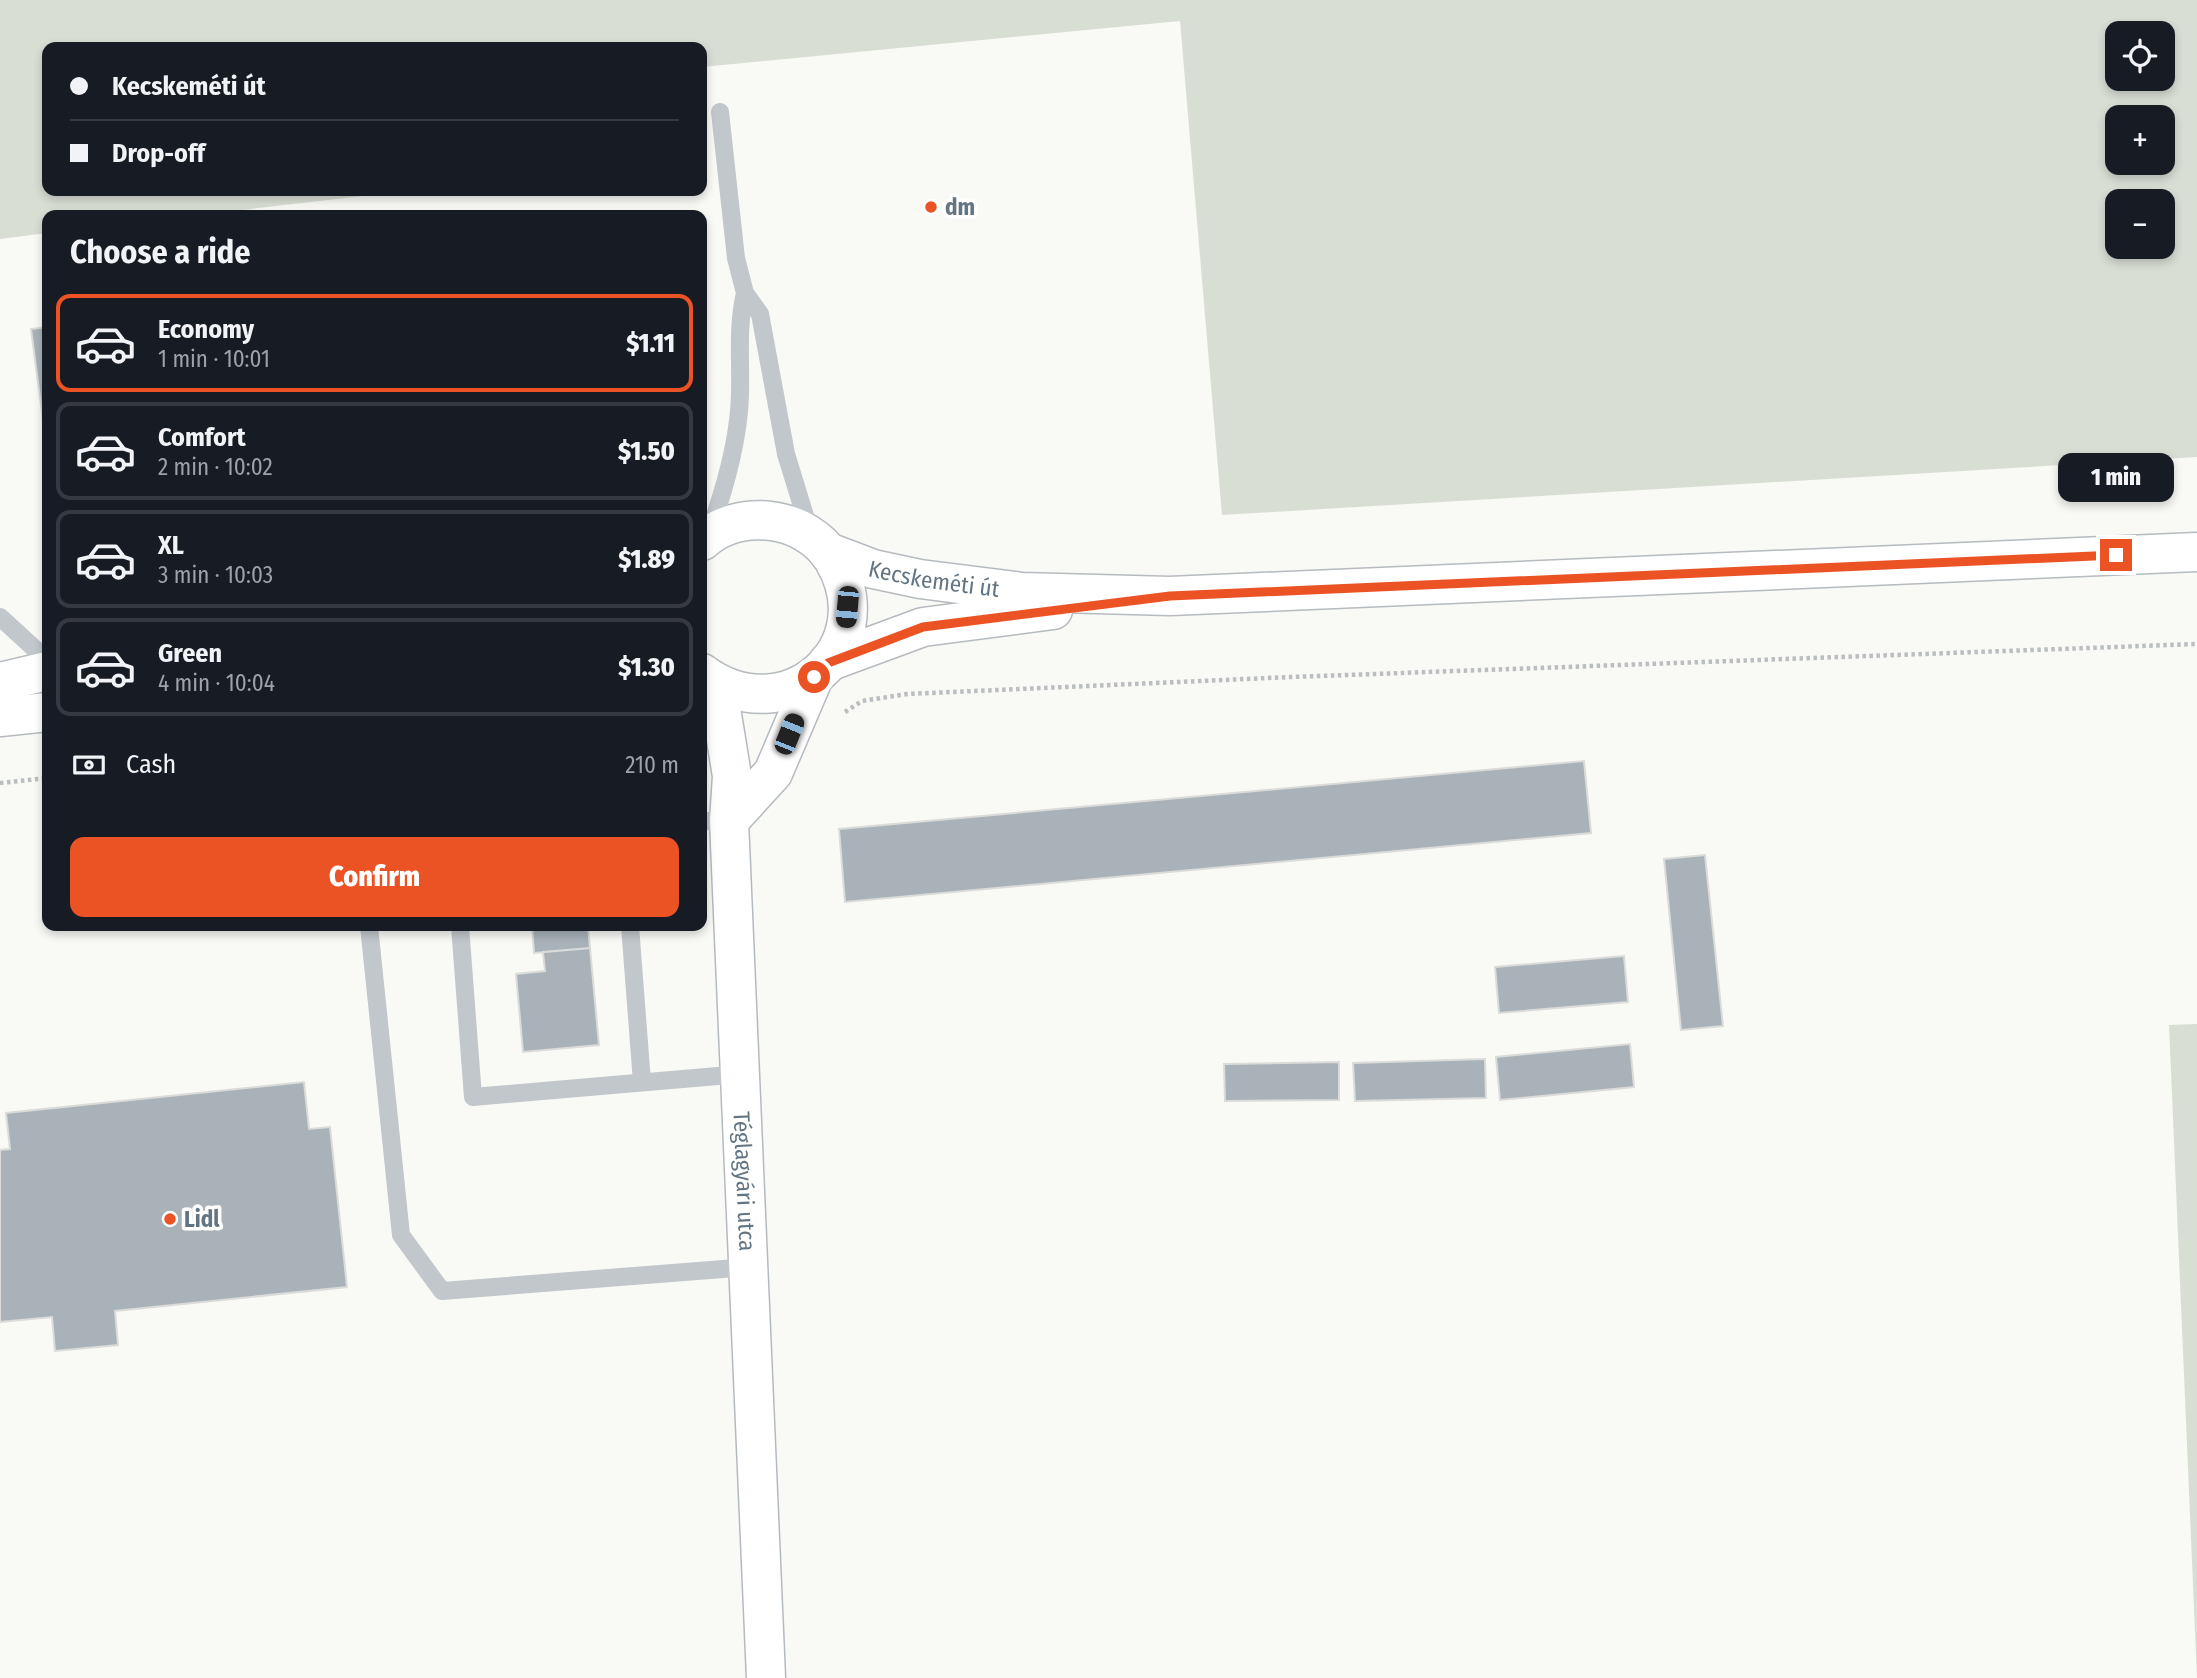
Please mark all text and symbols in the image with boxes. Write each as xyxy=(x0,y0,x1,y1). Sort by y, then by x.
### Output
map controls xyxy=(2105,21,2175,259)
button: locate xyxy=(2105,21,2175,91)
text: Kecskeméti út xyxy=(112,71,266,102)
button: + xyxy=(2105,105,2175,175)
text: Drop-off xyxy=(112,138,205,169)
button: − xyxy=(2105,189,2175,259)
place label: dm xyxy=(945,193,975,221)
marker: dm xyxy=(923,199,939,215)
text: Choose a ride xyxy=(70,233,251,271)
icon: car xyxy=(74,312,137,375)
text: Economy xyxy=(158,314,254,345)
text: $1.11 xyxy=(626,328,675,359)
text: 1 min · 10:01 xyxy=(158,345,270,373)
icon: car xyxy=(74,420,137,483)
text: Comfort xyxy=(158,422,246,453)
text: $1.50 xyxy=(618,436,675,467)
text: 2 min · 10:02 xyxy=(158,453,273,481)
callout: 1 min xyxy=(2058,454,2174,503)
text: 1 min xyxy=(2091,463,2141,491)
icon: car xyxy=(74,528,137,591)
text: XL xyxy=(158,530,184,561)
route end xyxy=(2100,539,2132,571)
text: $1.89 xyxy=(618,544,675,575)
street label: Kecskeméti út xyxy=(866,554,1002,603)
text: 3 min · 10:03 xyxy=(158,561,273,589)
car xyxy=(835,585,860,629)
icon: car xyxy=(74,636,137,699)
text: Green xyxy=(158,638,222,669)
text: $1.30 xyxy=(618,652,675,683)
route start xyxy=(798,661,830,693)
text: 4 min · 10:04 xyxy=(158,669,275,697)
car xyxy=(772,711,807,757)
icon: cash xyxy=(70,746,108,784)
text: Cash xyxy=(126,749,176,780)
text: 210 m xyxy=(625,751,679,779)
button: Confirm xyxy=(70,837,679,917)
street label: Téglagyári utca xyxy=(728,1111,762,1252)
place label: Lidl xyxy=(184,1205,220,1233)
marker: Lidl xyxy=(162,1211,178,1227)

